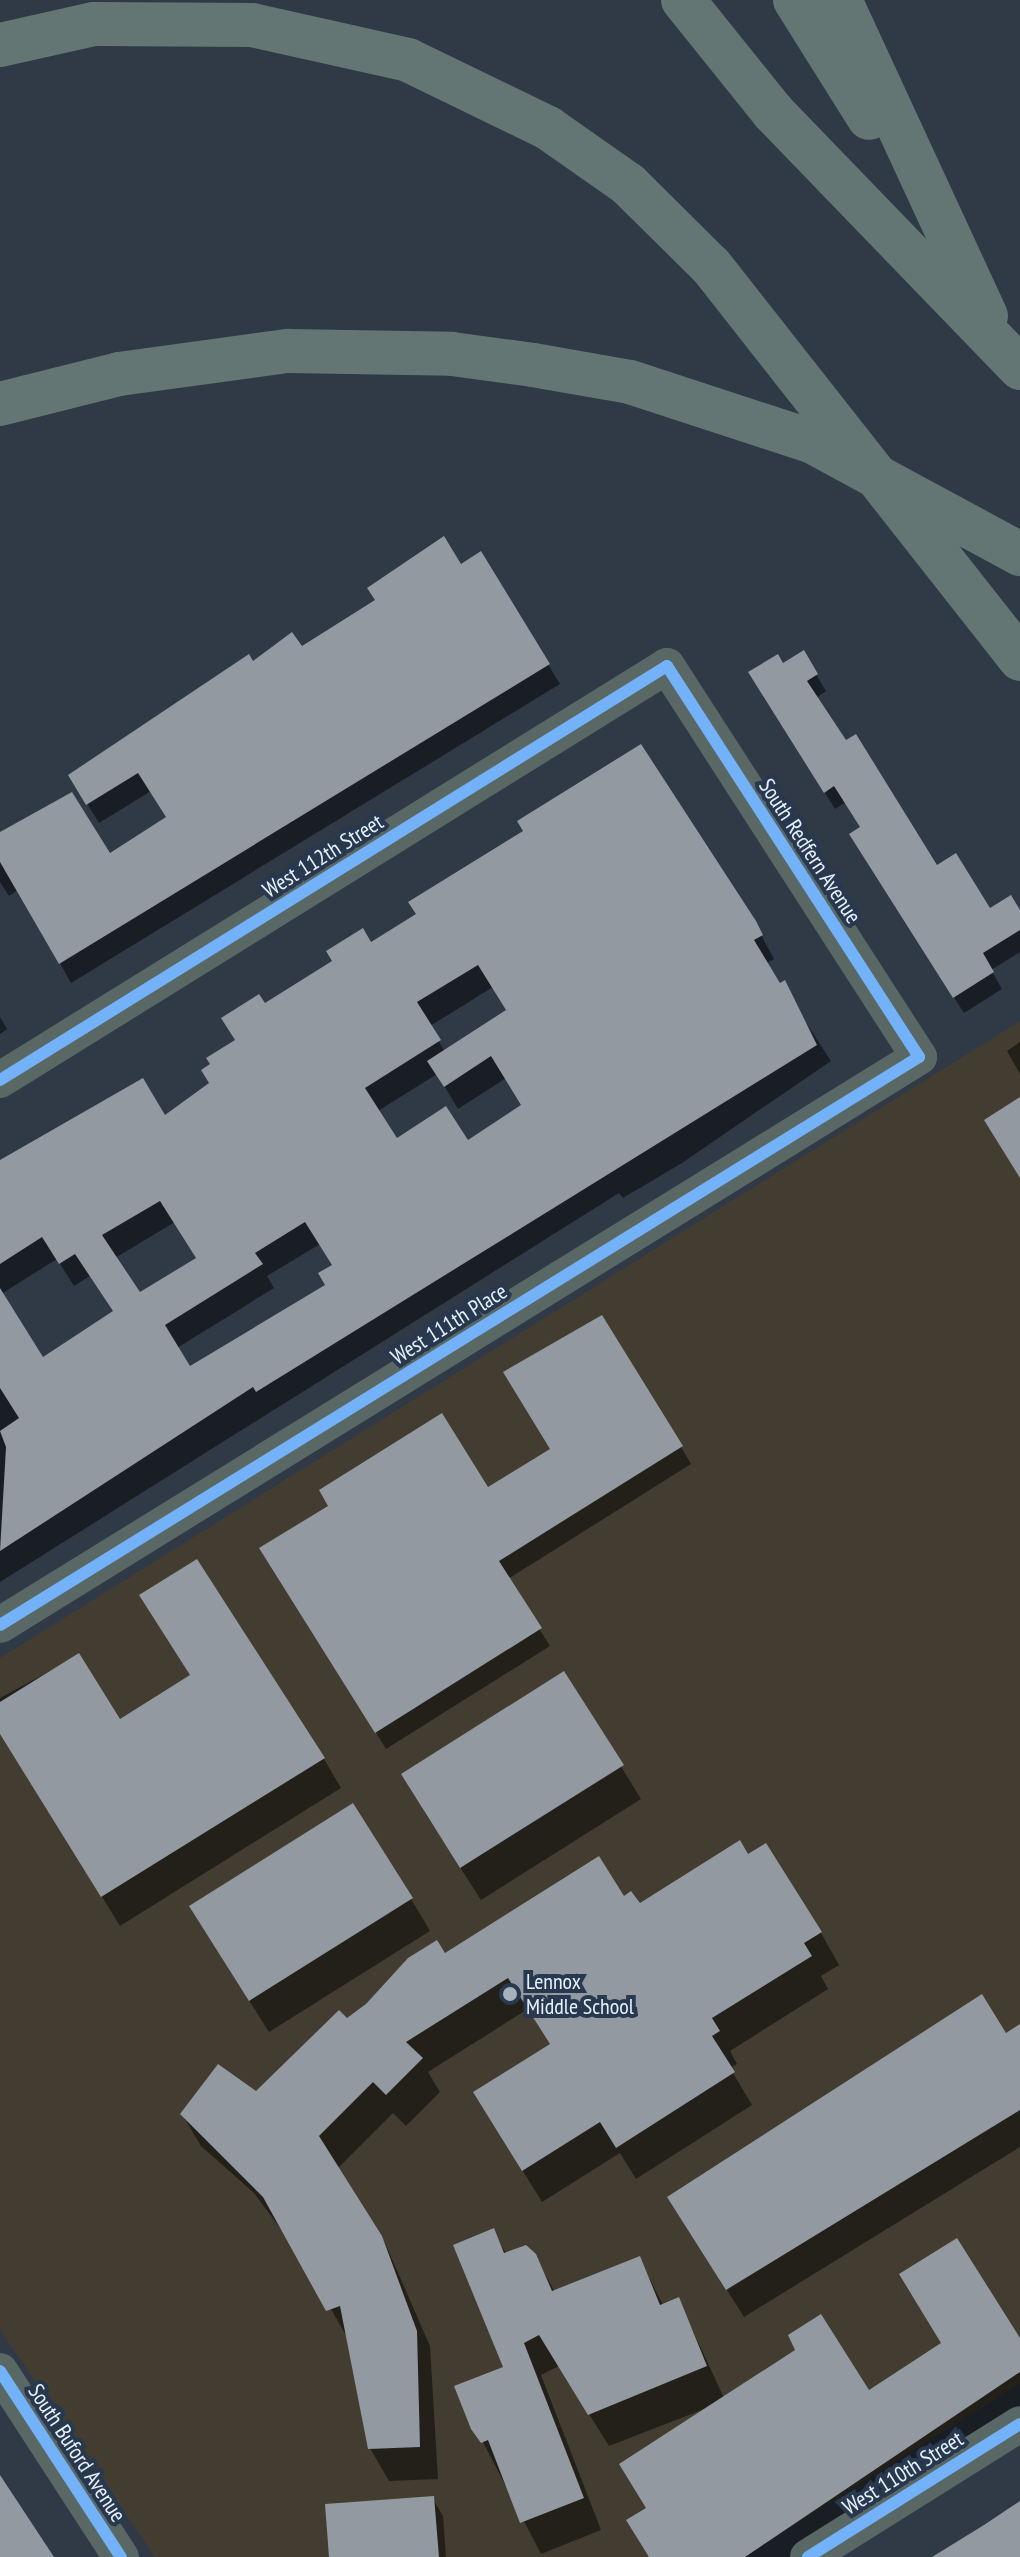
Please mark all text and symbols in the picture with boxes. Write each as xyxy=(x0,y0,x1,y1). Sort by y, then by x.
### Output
street label: South Redfern Avenue xyxy=(753,773,867,929)
street label: West 112th Street xyxy=(258,809,388,903)
street label: West 111th Place xyxy=(386,1278,512,1370)
place label: Lennox Middle School xyxy=(526,1968,634,2020)
marker: Lennox Middle School xyxy=(501,1985,519,2003)
street label: South Buford Avenue xyxy=(22,2379,132,2527)
street label: West 110th Street xyxy=(838,2426,968,2520)

